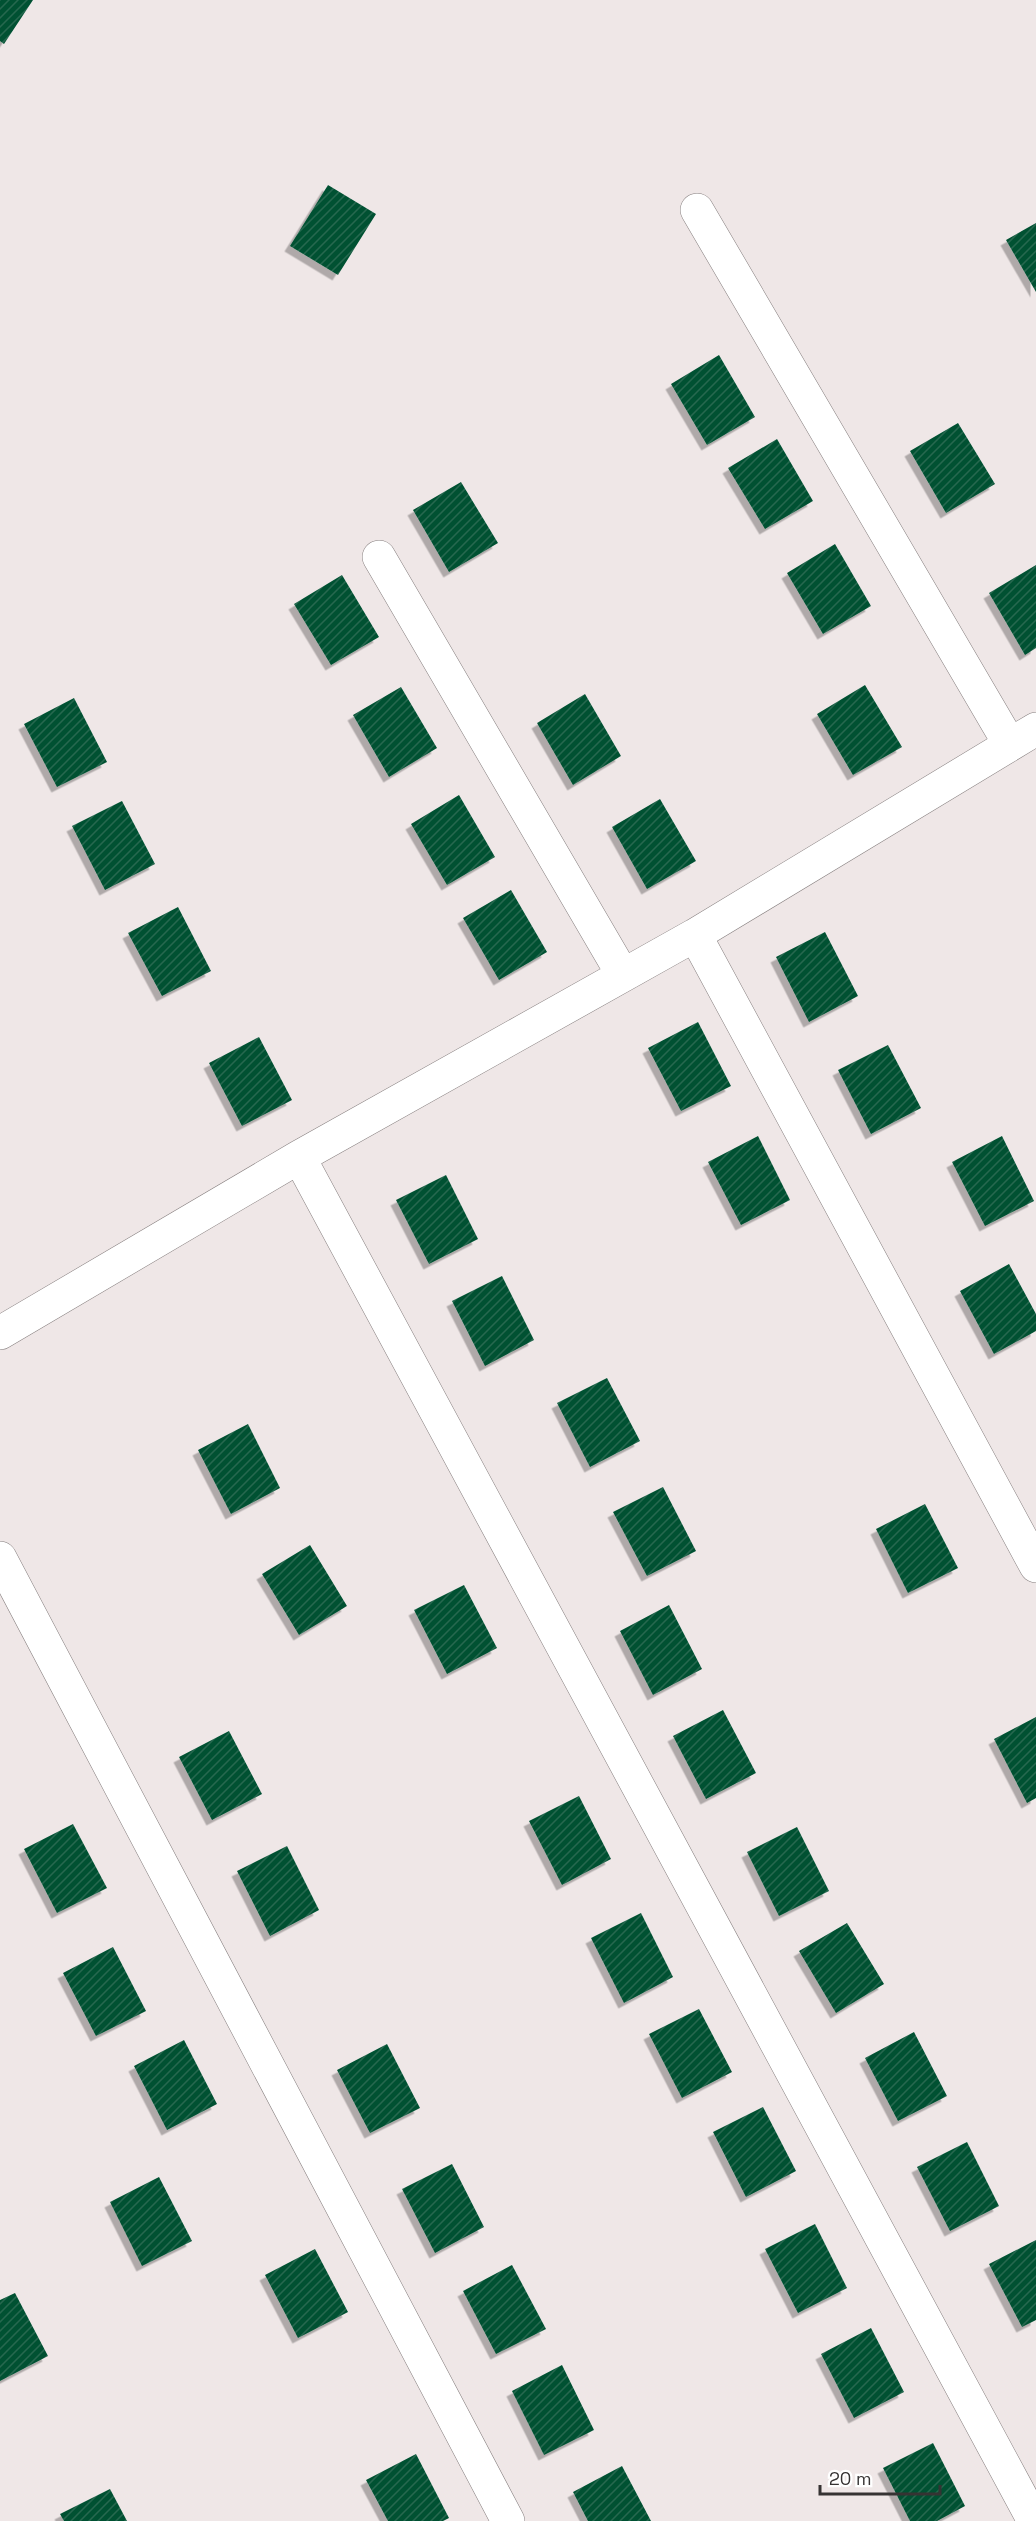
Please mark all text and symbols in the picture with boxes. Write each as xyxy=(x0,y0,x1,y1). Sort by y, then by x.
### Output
scale bar xyxy=(820,2458,940,2496)
text: 20 m xyxy=(829,2467,872,2490)

